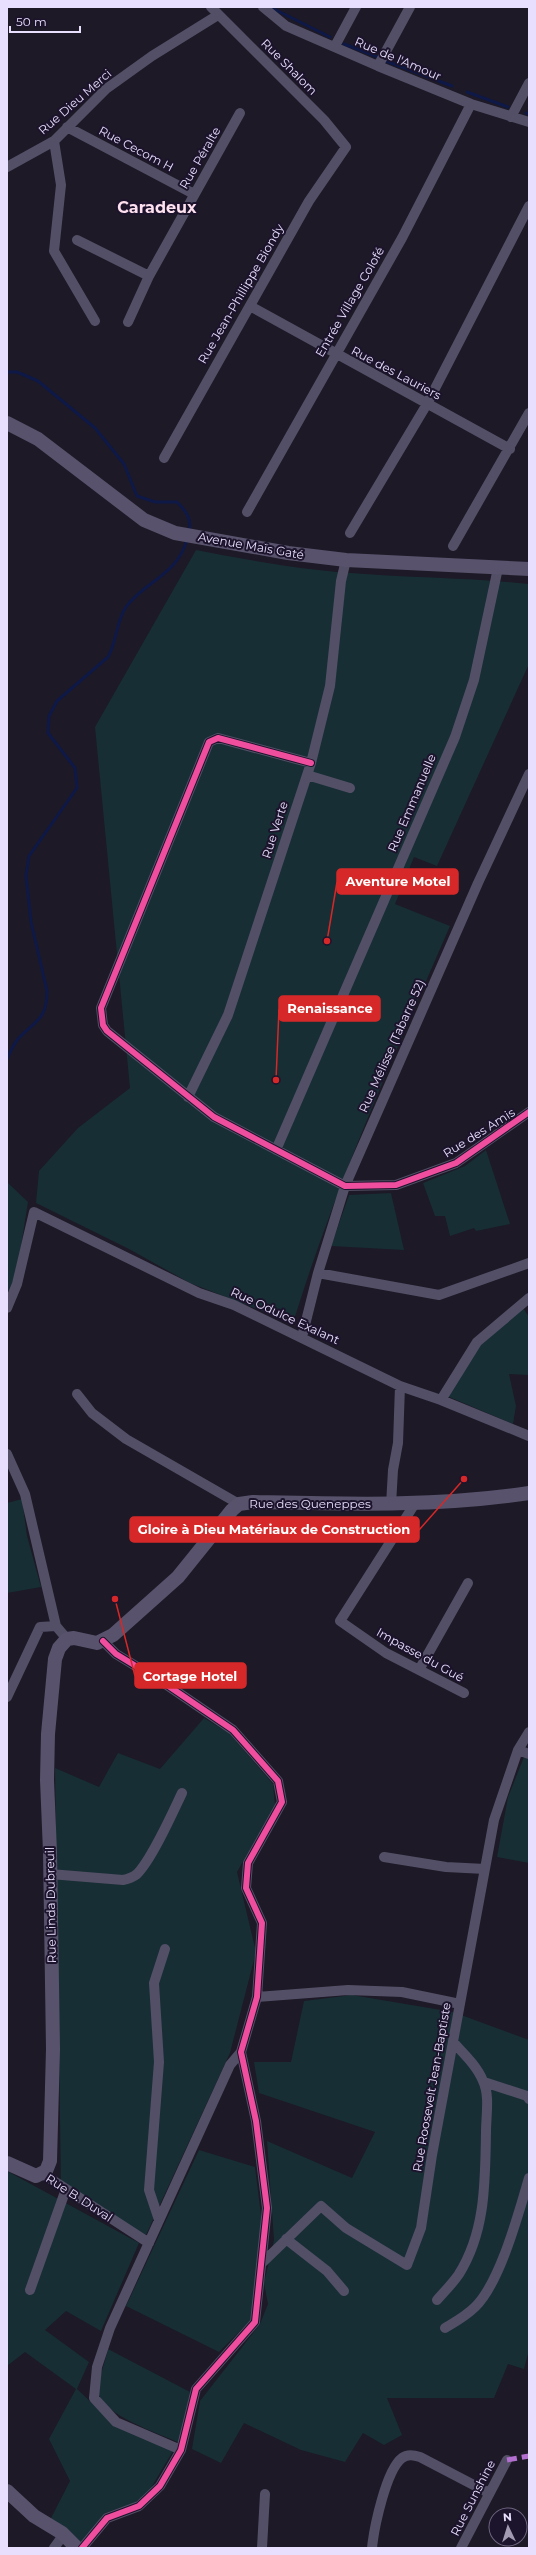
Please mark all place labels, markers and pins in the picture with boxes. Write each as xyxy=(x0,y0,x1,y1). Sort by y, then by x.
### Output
callout: Aventure Motel xyxy=(337,869,458,894)
callout: Renaissance xyxy=(279,996,380,1021)
callout: Gloire à Dieu Matériaux de Construction xyxy=(130,1517,419,1542)
callout: Cortage Hotel xyxy=(135,1663,246,1688)

